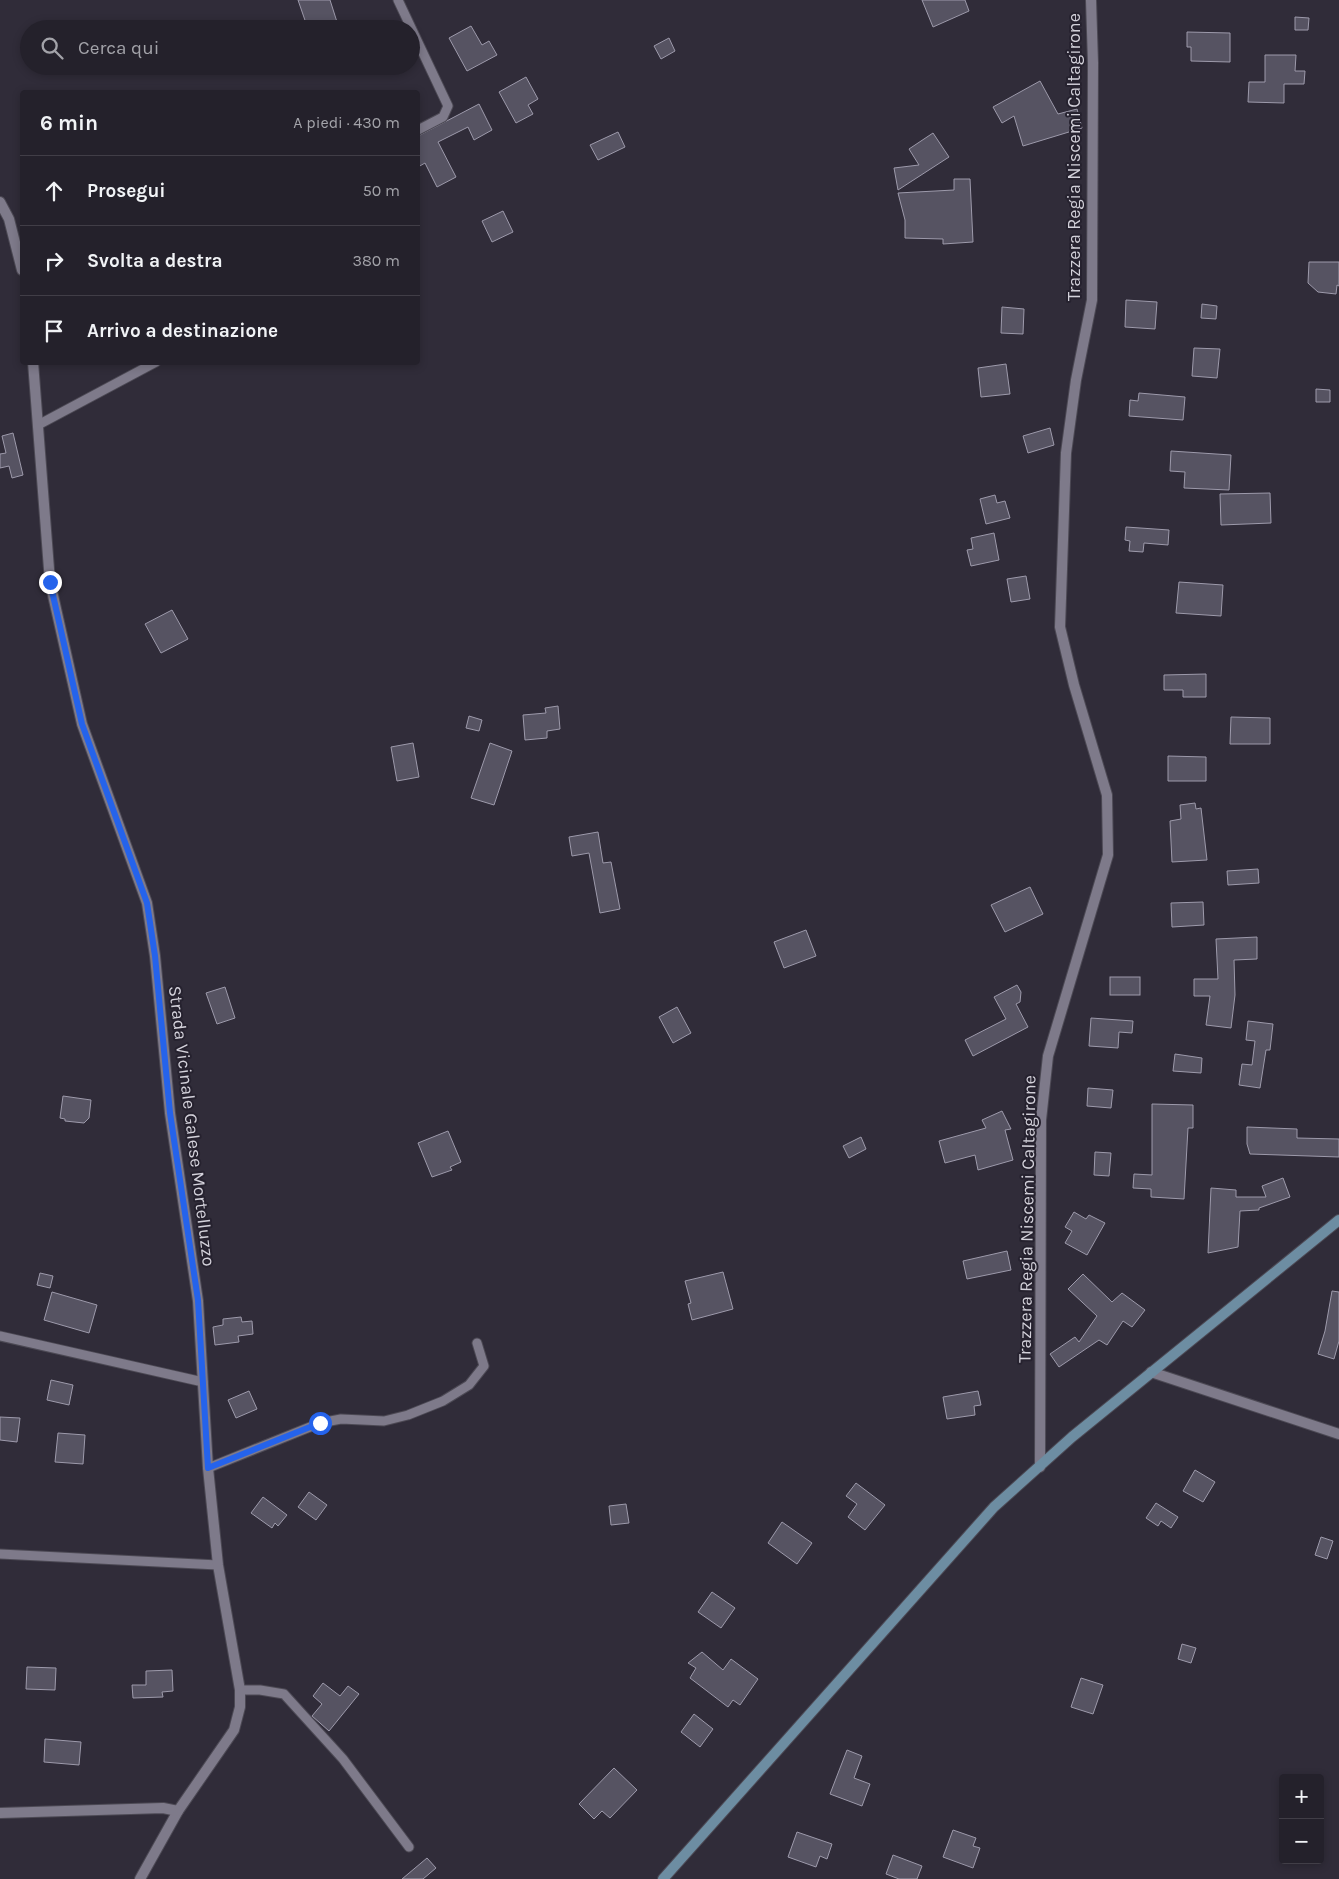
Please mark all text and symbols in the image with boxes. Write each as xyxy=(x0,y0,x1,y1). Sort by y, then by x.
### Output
street label: Trazzera Regia Niscemi Caltagirone xyxy=(1063,13,1085,301)
search box xyxy=(20,20,420,75)
icon: search xyxy=(38,34,66,62)
text: Cerca qui xyxy=(78,37,159,59)
text: 6 min xyxy=(40,111,98,135)
text: A piedi · 430 m xyxy=(293,113,400,132)
icon: ahead xyxy=(40,177,68,205)
text: Prosegui xyxy=(87,180,166,202)
text: 50 m xyxy=(363,181,400,200)
icon: right xyxy=(40,247,68,275)
text: Svolta a destra xyxy=(87,250,223,272)
text: 380 m xyxy=(352,251,400,270)
icon: arrive xyxy=(40,317,68,345)
text: Arrivo a destinazione xyxy=(87,320,278,342)
route end xyxy=(39,571,62,594)
street label: Strada Vicinale Galese Mortelluzzo xyxy=(164,984,220,1268)
street label: Trazzera Regia Niscemi Caltagirone xyxy=(1013,1075,1041,1363)
route start xyxy=(309,1412,332,1435)
map controls xyxy=(1279,1774,1324,1864)
button: + xyxy=(1279,1774,1324,1819)
button: − xyxy=(1279,1819,1324,1864)

